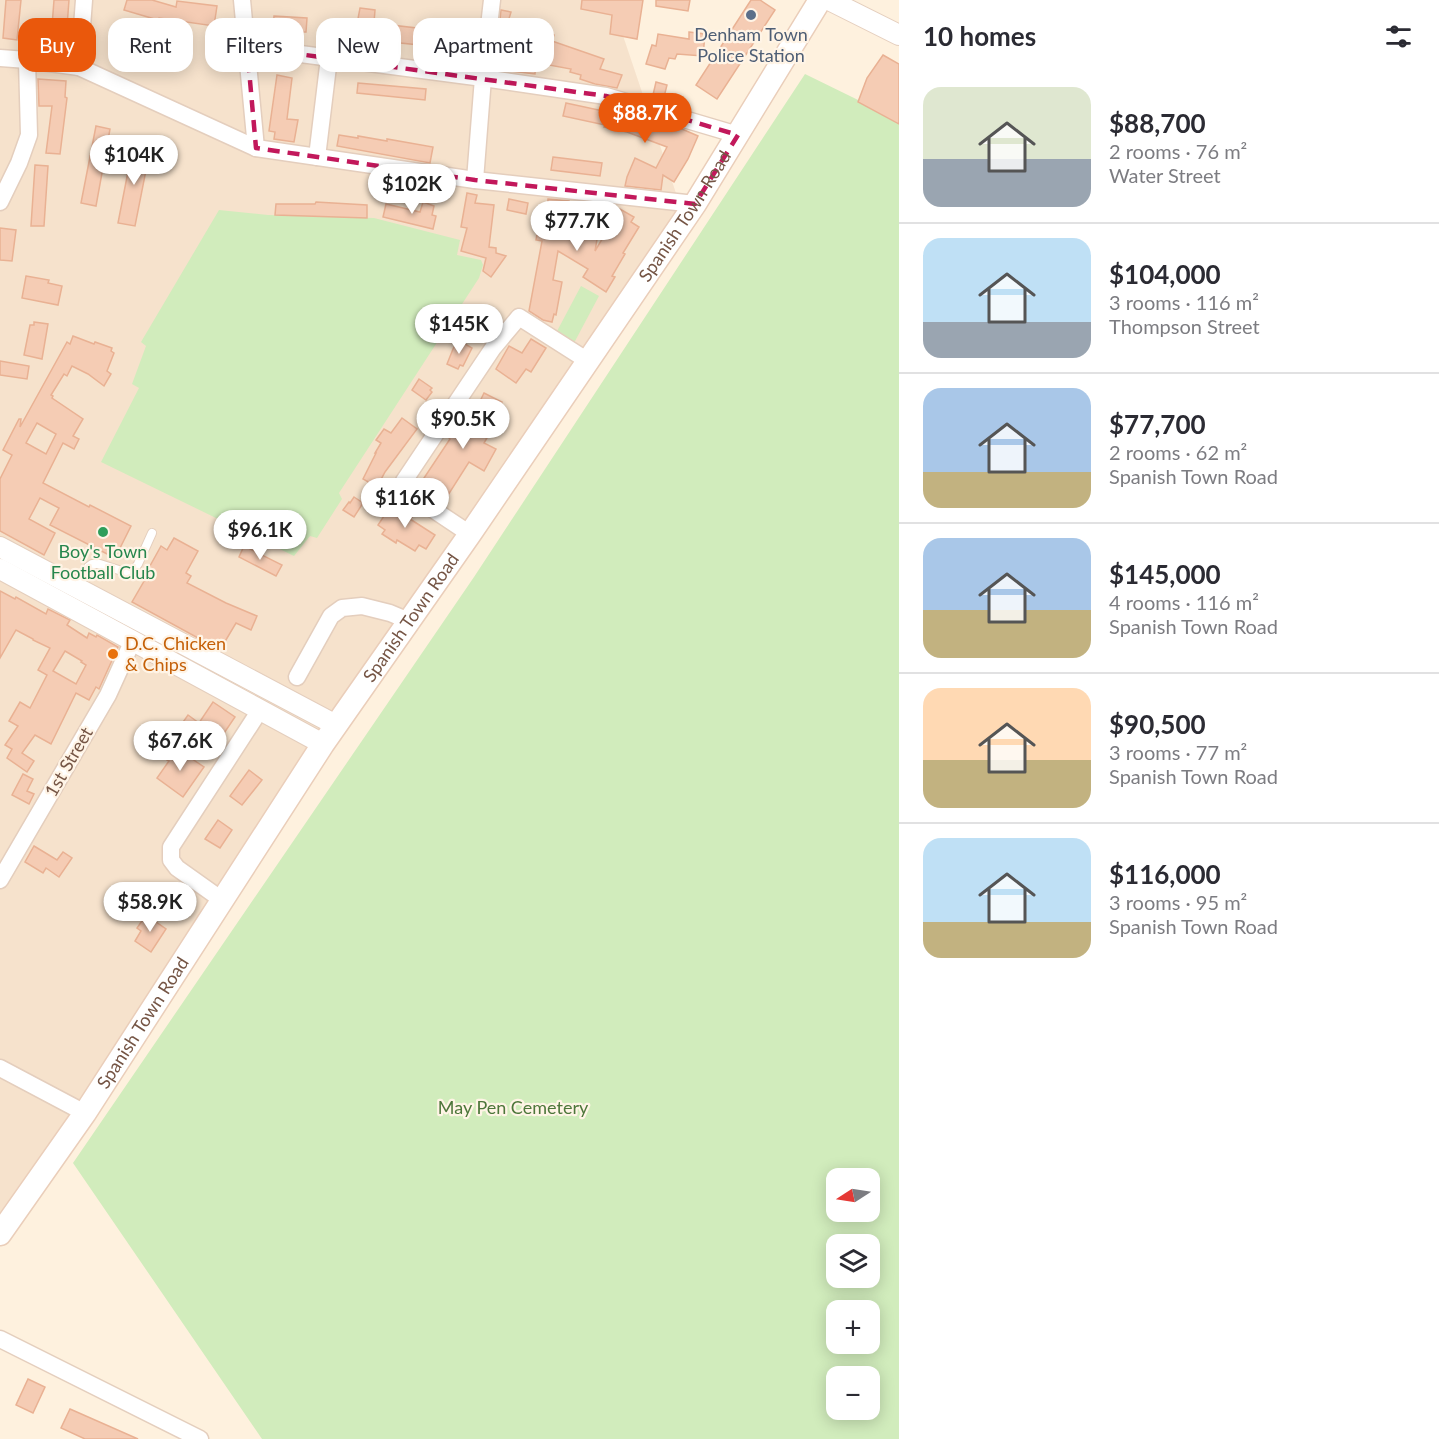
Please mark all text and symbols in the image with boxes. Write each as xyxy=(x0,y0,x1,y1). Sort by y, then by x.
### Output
marker: Denham Town Police Station xyxy=(744,8,758,22)
chip: Buy xyxy=(18,18,96,72)
chip: Rent xyxy=(108,18,193,72)
chip: Filters xyxy=(205,18,304,72)
chip: New xyxy=(316,18,401,72)
chip: Apartment xyxy=(413,18,554,72)
text: 10 homes xyxy=(923,20,1036,52)
icon: filters xyxy=(1382,20,1415,53)
place label: Denham Town Police Station xyxy=(694,23,808,66)
pin: $88.7K xyxy=(596,93,694,144)
text: $88.7K xyxy=(613,100,677,124)
text: $88,700 xyxy=(1109,107,1206,139)
icon: home xyxy=(971,111,1043,183)
pin: $104K xyxy=(92,135,176,186)
text: 2 rooms · 76 m² xyxy=(1109,139,1247,163)
text: $104K xyxy=(104,142,164,166)
street label: Spanish Town Road xyxy=(633,146,735,285)
text: Water Street xyxy=(1109,163,1221,187)
pin: $102K xyxy=(370,164,454,215)
text: $102K xyxy=(382,171,442,195)
pin: $77.7K xyxy=(528,201,626,252)
text: $77.7K xyxy=(545,208,609,232)
text: $104,000 xyxy=(1109,258,1221,290)
icon: home xyxy=(971,262,1043,334)
text: 3 rooms · 116 m² xyxy=(1109,290,1259,314)
pin: $145K xyxy=(417,304,501,355)
text: $145K xyxy=(429,311,489,335)
text: Thompson Street xyxy=(1109,314,1260,338)
pin: $90.5K xyxy=(414,399,512,450)
text: $90.5K xyxy=(431,406,495,430)
text: $77,700 xyxy=(1109,408,1206,440)
icon: home xyxy=(971,412,1043,484)
text: 2 rooms · 62 m² xyxy=(1109,440,1247,464)
text: Spanish Town Road xyxy=(1109,464,1278,488)
pin: $116K xyxy=(363,478,447,529)
text: $116K xyxy=(375,485,435,509)
pin: $96.1K xyxy=(211,510,309,561)
text: $96.1K xyxy=(228,517,292,541)
marker: Boy's Town Football Club xyxy=(96,525,110,539)
place label: Boy's Town Football Club xyxy=(51,540,155,583)
street label: Spanish Town Road xyxy=(358,549,463,686)
text: $145,000 xyxy=(1109,558,1221,590)
icon: home xyxy=(971,562,1043,634)
text: 4 rooms · 116 m² xyxy=(1109,590,1259,614)
text: Spanish Town Road xyxy=(1109,614,1278,638)
place label: D.C. Chicken & Chips xyxy=(125,632,226,675)
marker: D.C. Chicken & Chips xyxy=(106,647,120,661)
text: $90,500 xyxy=(1109,708,1206,740)
icon: home xyxy=(971,712,1043,784)
pin: $67.6K xyxy=(131,721,229,772)
street label: 1st Street xyxy=(39,722,97,800)
text: $67.6K xyxy=(148,728,212,752)
text: 3 rooms · 77 m² xyxy=(1109,740,1247,764)
text: Spanish Town Road xyxy=(1109,764,1278,788)
text: $116,000 xyxy=(1109,858,1221,890)
icon: home xyxy=(971,862,1043,934)
pin: $58.9K xyxy=(101,882,199,933)
text: $58.9K xyxy=(118,889,182,913)
text: 3 rooms · 95 m² xyxy=(1109,890,1247,914)
text: Spanish Town Road xyxy=(1109,914,1278,938)
street label: Spanish Town Road xyxy=(92,953,193,1092)
park label: May Pen Cemetery xyxy=(438,1096,589,1118)
north arrow xyxy=(826,1168,880,1222)
map controls xyxy=(826,1168,880,1420)
button: layers xyxy=(826,1234,880,1288)
button: + xyxy=(826,1300,880,1354)
button: − xyxy=(826,1366,880,1420)

